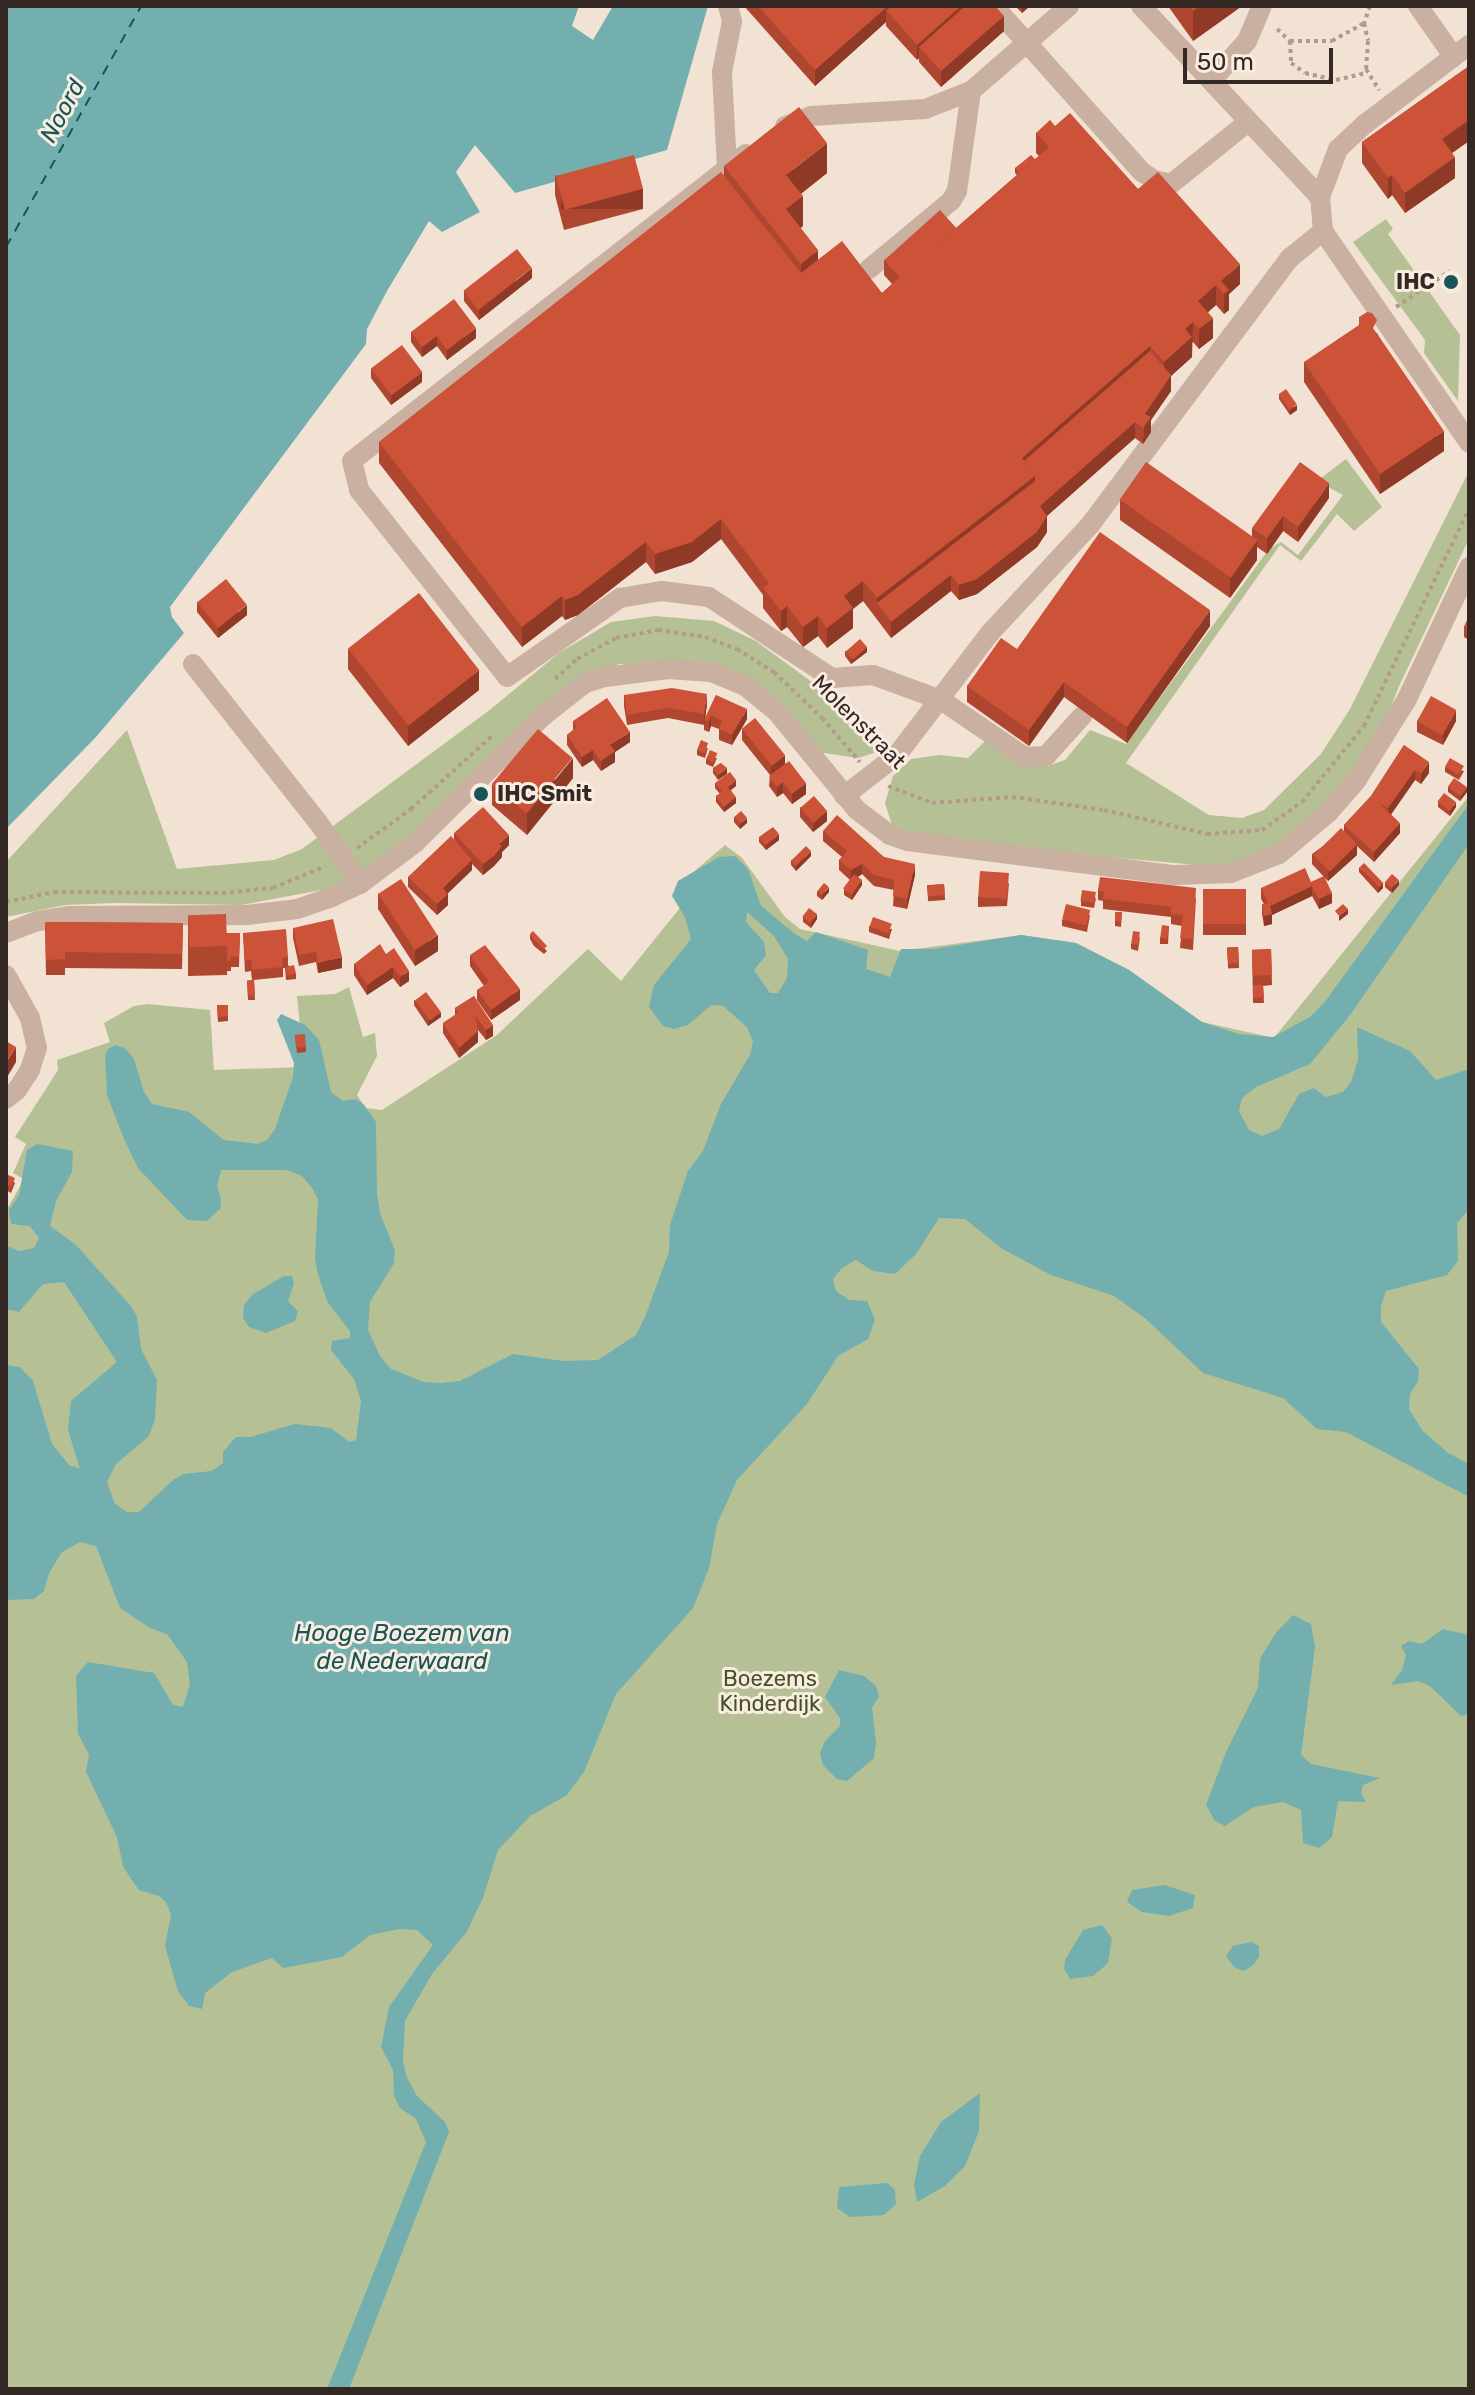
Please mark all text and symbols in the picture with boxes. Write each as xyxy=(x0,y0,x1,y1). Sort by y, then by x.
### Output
scale bar xyxy=(1187,32,1337,82)
text: 50 m xyxy=(1197,48,1254,76)
water label: Noord xyxy=(34,74,92,148)
place label: IHC xyxy=(1396,269,1435,295)
marker: IHC xyxy=(1442,273,1460,291)
street label: Molenstraat xyxy=(807,670,911,774)
place label: IHC Smit xyxy=(497,781,592,807)
marker: IHC Smit xyxy=(472,785,490,803)
water label: Hooge Boezem van de Nederwaard xyxy=(294,1620,510,1676)
park label: Boezems Kinderdijk xyxy=(720,1665,820,1716)

